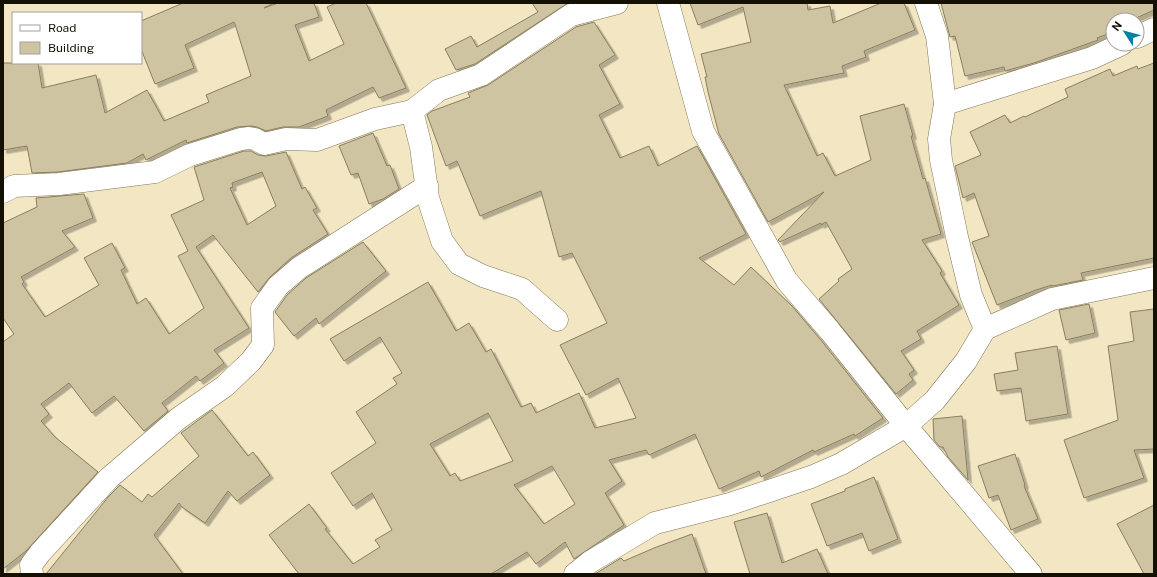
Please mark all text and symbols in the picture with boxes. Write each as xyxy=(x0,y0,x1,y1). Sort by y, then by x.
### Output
legend xyxy=(12,12,142,64)
north arrow xyxy=(1105,12,1145,52)
text: N xyxy=(1110,19,1124,33)
text: Road xyxy=(48,21,76,35)
text: Building xyxy=(48,41,94,55)

